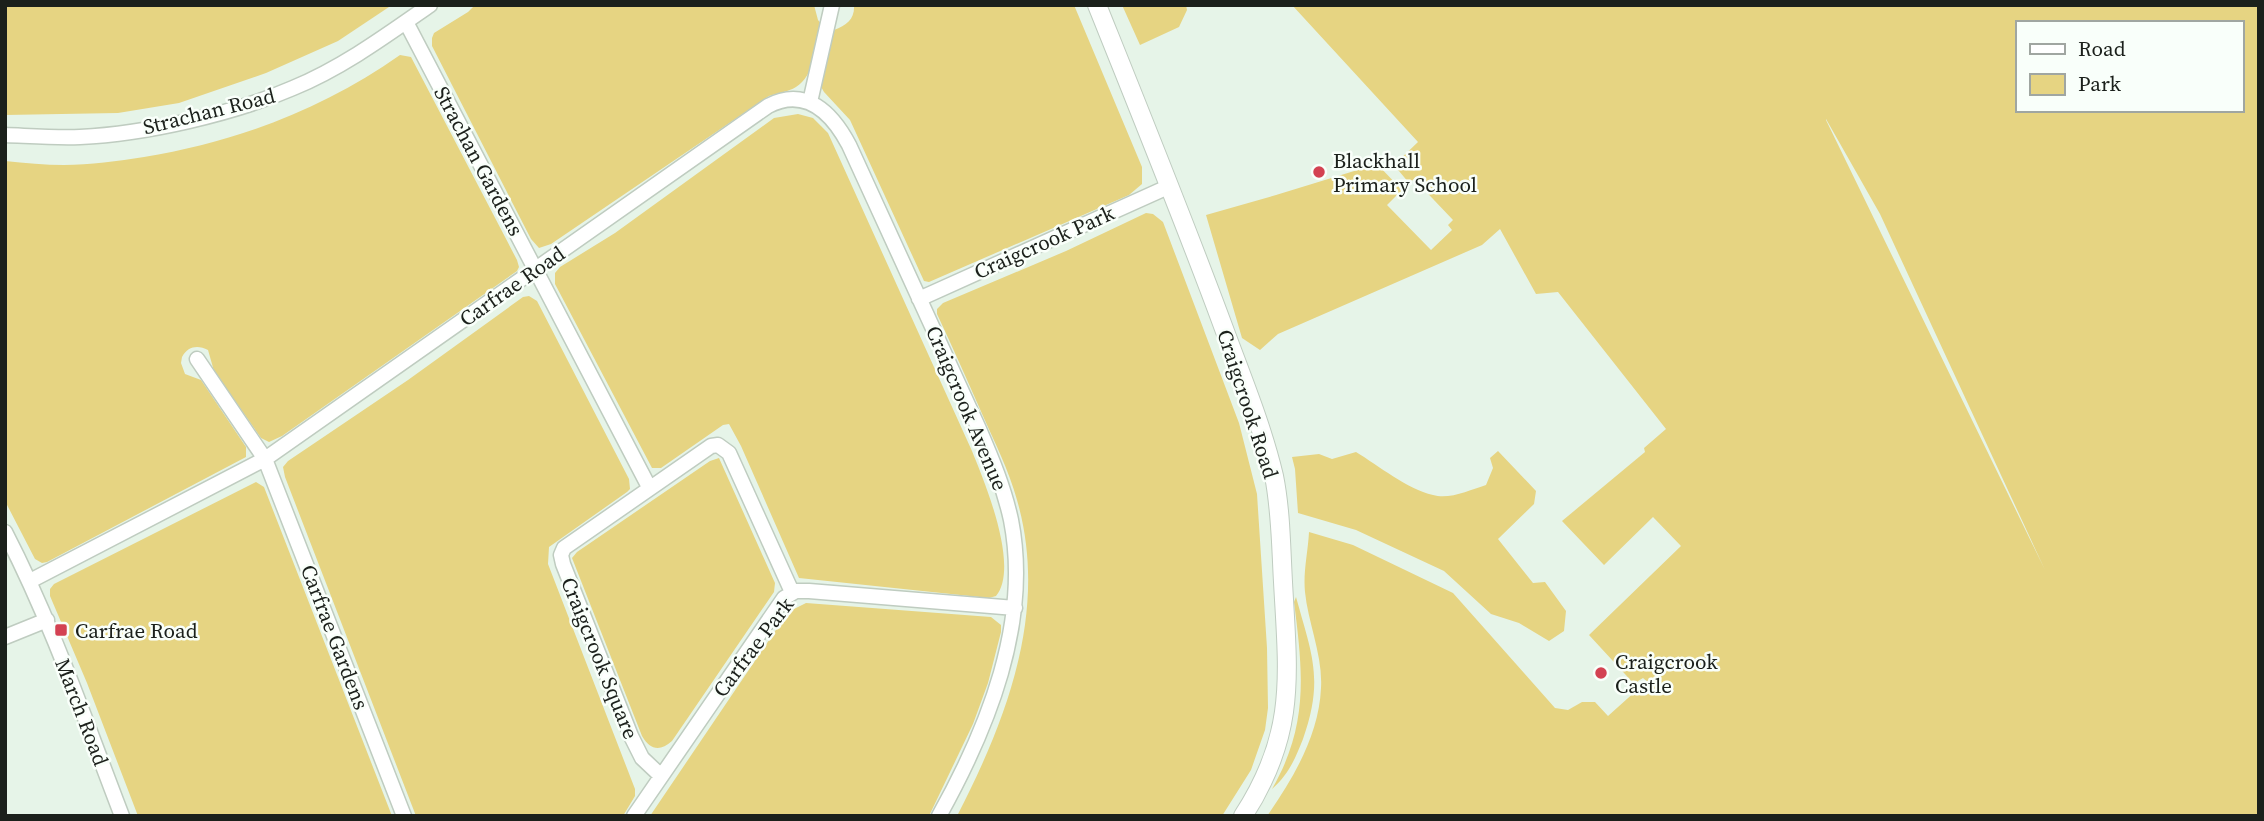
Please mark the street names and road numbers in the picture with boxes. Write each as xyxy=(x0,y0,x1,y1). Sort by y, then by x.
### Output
street label: Strachan Road xyxy=(140,81,278,141)
street label: Strachan Gardens xyxy=(427,81,531,241)
street label: Craigcrook Park xyxy=(969,198,1119,286)
street label: Carfrae Road xyxy=(453,239,571,333)
street label: Craigcrook Avenue xyxy=(919,321,1015,495)
street label: Craigcrook Road xyxy=(1210,326,1286,482)
street label: Carfrae Gardens xyxy=(294,560,376,714)
street label: Craigcrook Square xyxy=(554,573,646,743)
street label: Carfrae Park xyxy=(706,591,800,703)
street label: March Road xyxy=(48,654,116,770)

